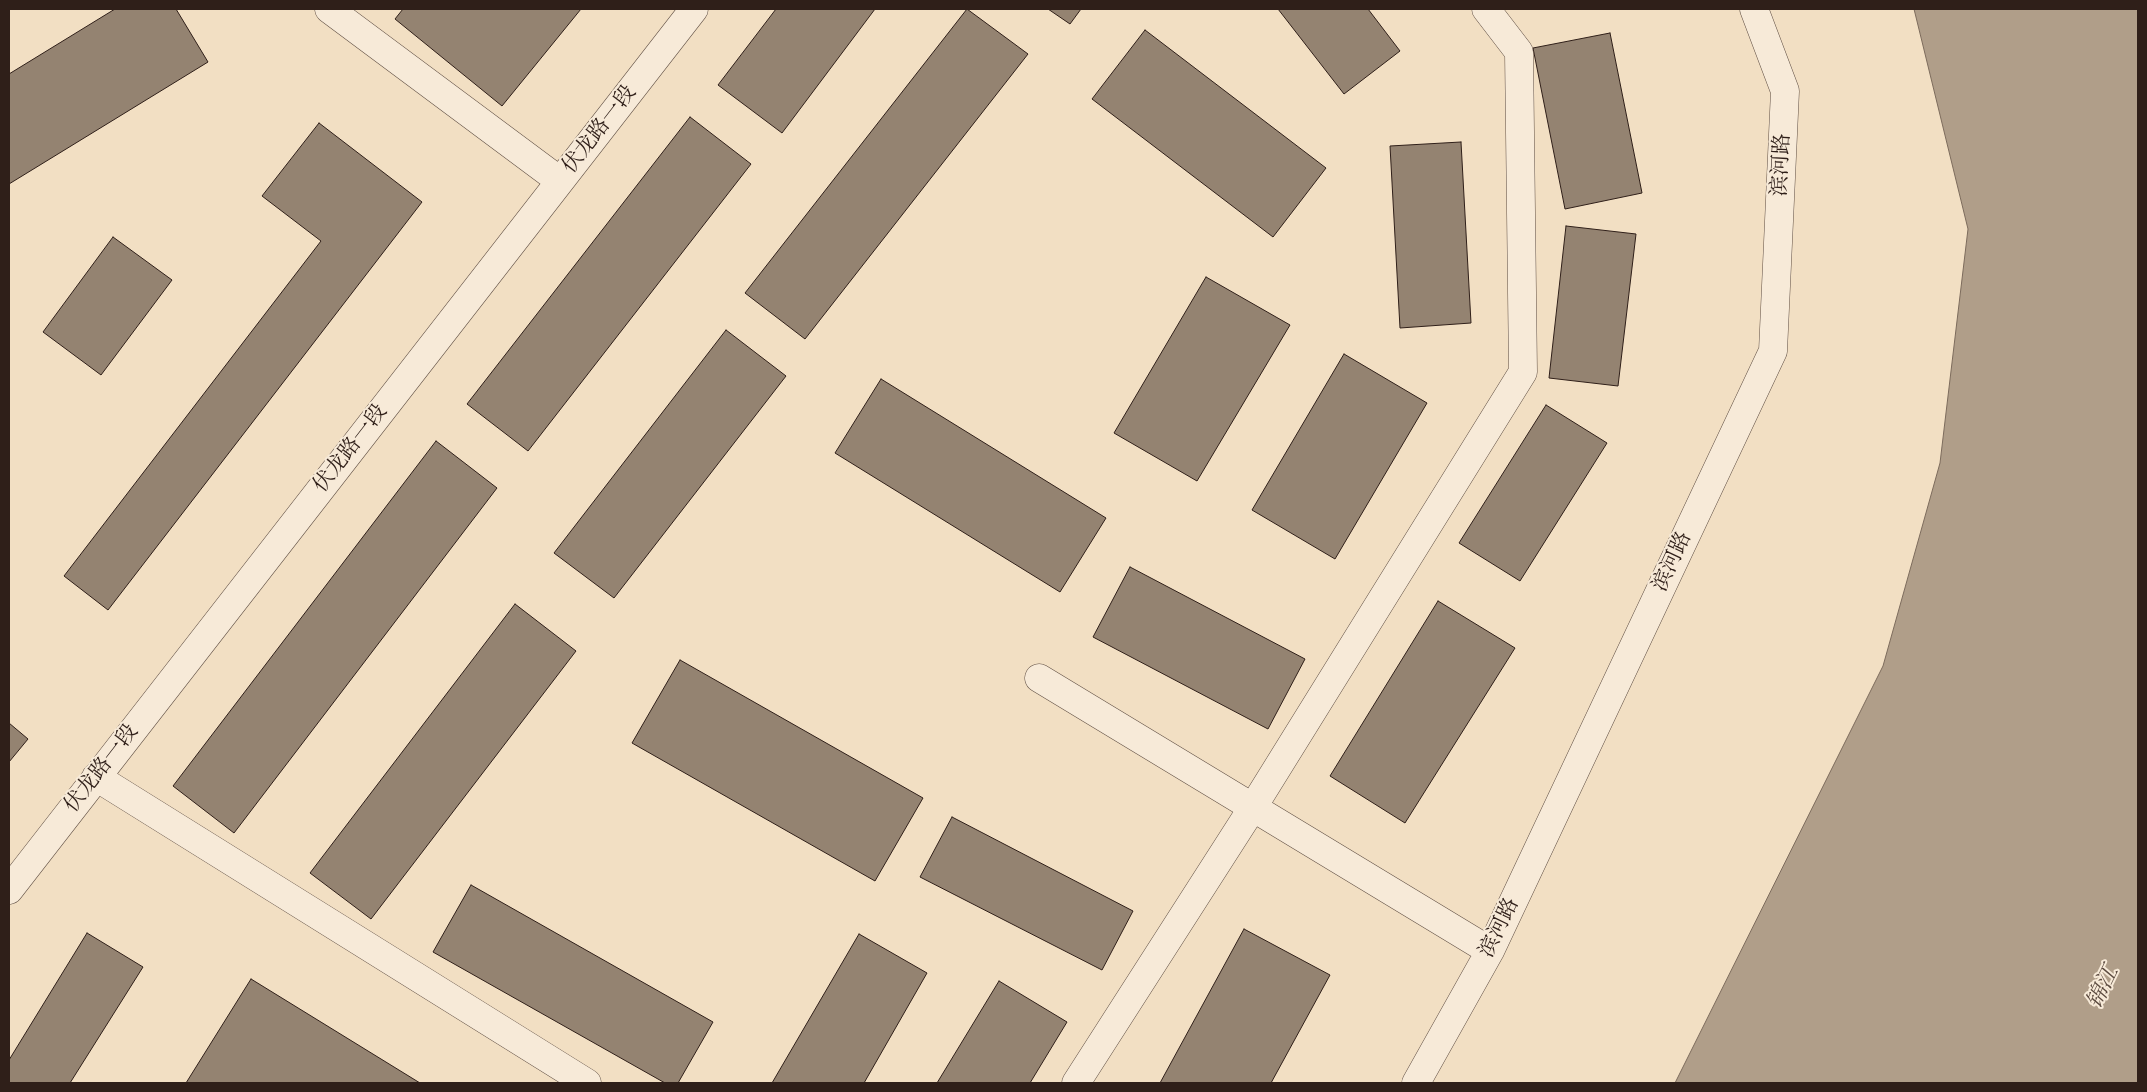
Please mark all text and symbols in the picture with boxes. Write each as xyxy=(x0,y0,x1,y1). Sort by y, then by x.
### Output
street label: 伏龙路一段 xyxy=(558,81,642,179)
street label: 滨河路 xyxy=(1768,133,1796,197)
street label: 伏龙路一段 xyxy=(309,400,393,498)
street label: 滨河路 xyxy=(1648,528,1698,596)
street label: 伏龙路一段 xyxy=(60,720,144,818)
street label: 滨河路 xyxy=(1475,894,1525,962)
water label: 锦江 xyxy=(2082,962,2126,1014)

